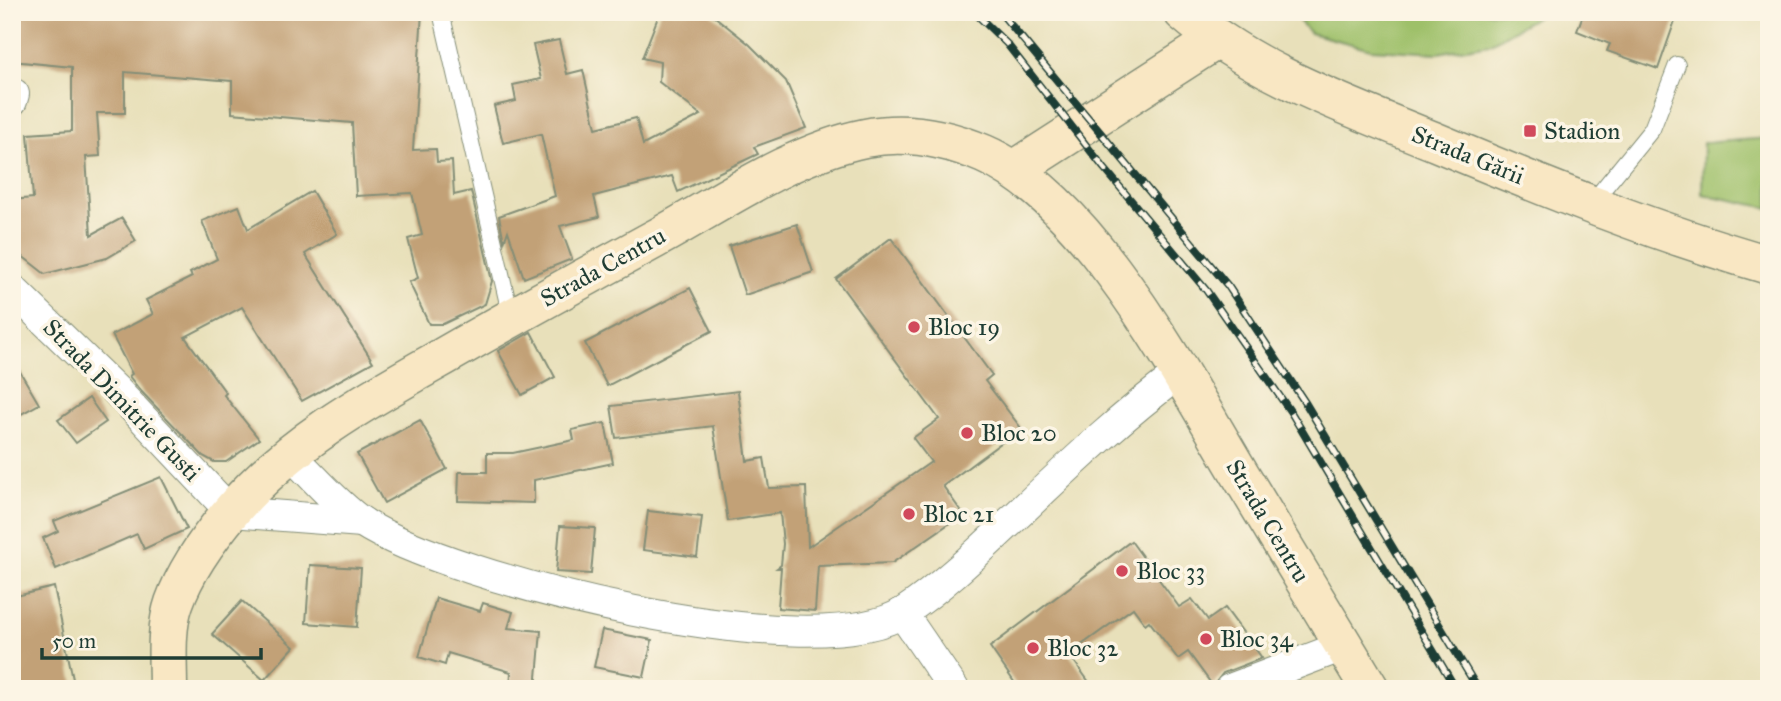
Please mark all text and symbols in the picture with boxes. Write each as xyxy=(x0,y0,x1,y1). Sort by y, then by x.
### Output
place label: Stadion xyxy=(1544,116,1620,146)
street label: Strada Gării xyxy=(1407,119,1529,191)
marker: Stadion xyxy=(1522,123,1538,139)
street label: Strada Centru xyxy=(535,220,671,314)
street label: Strada Dimitrie Gusti xyxy=(37,312,207,488)
place label: Bloc 19 xyxy=(928,312,1000,342)
marker: Bloc 19 xyxy=(906,319,922,335)
place label: Bloc 20 xyxy=(981,418,1057,448)
marker: Bloc 20 xyxy=(959,425,975,441)
street label: Strada Centru xyxy=(1219,454,1317,588)
place label: Bloc 21 xyxy=(923,499,994,529)
marker: Bloc 21 xyxy=(901,506,917,522)
place label: Bloc 33 xyxy=(1136,556,1205,586)
marker: Bloc 33 xyxy=(1114,563,1130,579)
scale bar xyxy=(42,617,261,661)
place label: Bloc 34 xyxy=(1220,624,1293,654)
text: 50 m xyxy=(52,628,97,654)
marker: Bloc 34 xyxy=(1198,631,1214,647)
place label: Bloc 32 xyxy=(1047,633,1118,663)
marker: Bloc 32 xyxy=(1025,640,1041,656)

